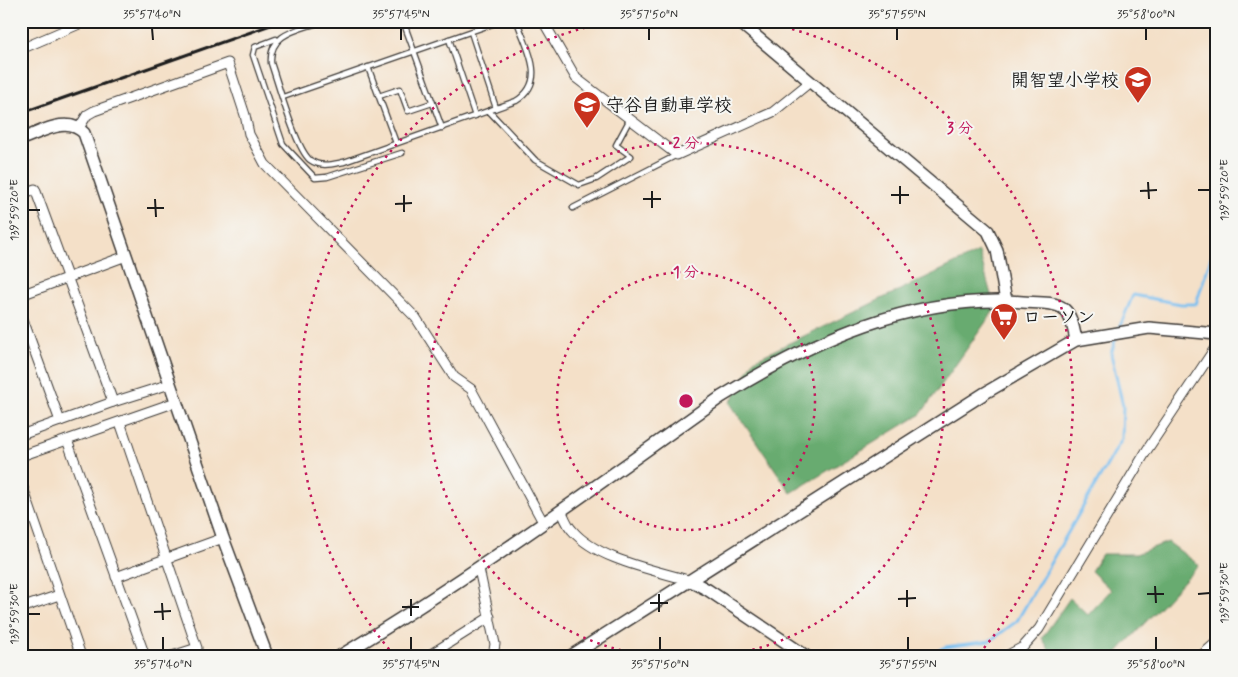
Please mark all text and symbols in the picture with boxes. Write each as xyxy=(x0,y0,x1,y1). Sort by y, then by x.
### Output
text: 35°57'40"N xyxy=(123,7,181,23)
text: 35°57'45"N xyxy=(372,7,430,23)
text: 35°57'50"N xyxy=(620,7,678,23)
text: 35°57'55"N xyxy=(868,7,926,23)
text: 35°58'00"N xyxy=(1117,7,1175,23)
school or university icon: 開智望小学校 xyxy=(1123,65,1153,104)
place label: 開智望小学校 xyxy=(1011,69,1119,93)
school or university icon: 守谷自動車学校 xyxy=(572,90,602,129)
place label: 守谷自動車学校 xyxy=(606,94,732,118)
text: 3 分 xyxy=(947,119,973,139)
text: 2 分 xyxy=(673,134,699,154)
text: 139°59'20"E xyxy=(1217,159,1233,221)
text: 139°59'20"E xyxy=(7,179,23,241)
text: 1 分 xyxy=(673,263,699,283)
supermarket icon: ローソン xyxy=(989,302,1019,341)
place label: ローソン xyxy=(1023,306,1095,330)
centre of rings xyxy=(677,392,695,410)
text: 139°59'30"E xyxy=(1217,562,1233,624)
text: 139°59'30"E xyxy=(7,583,23,645)
text: 35°57'40"N xyxy=(134,657,192,673)
text: 35°57'45"N xyxy=(382,657,440,673)
text: 35°57'50"N xyxy=(631,657,689,673)
text: 35°57'55"N xyxy=(879,657,937,673)
text: 35°58'00"N xyxy=(1127,657,1185,673)

